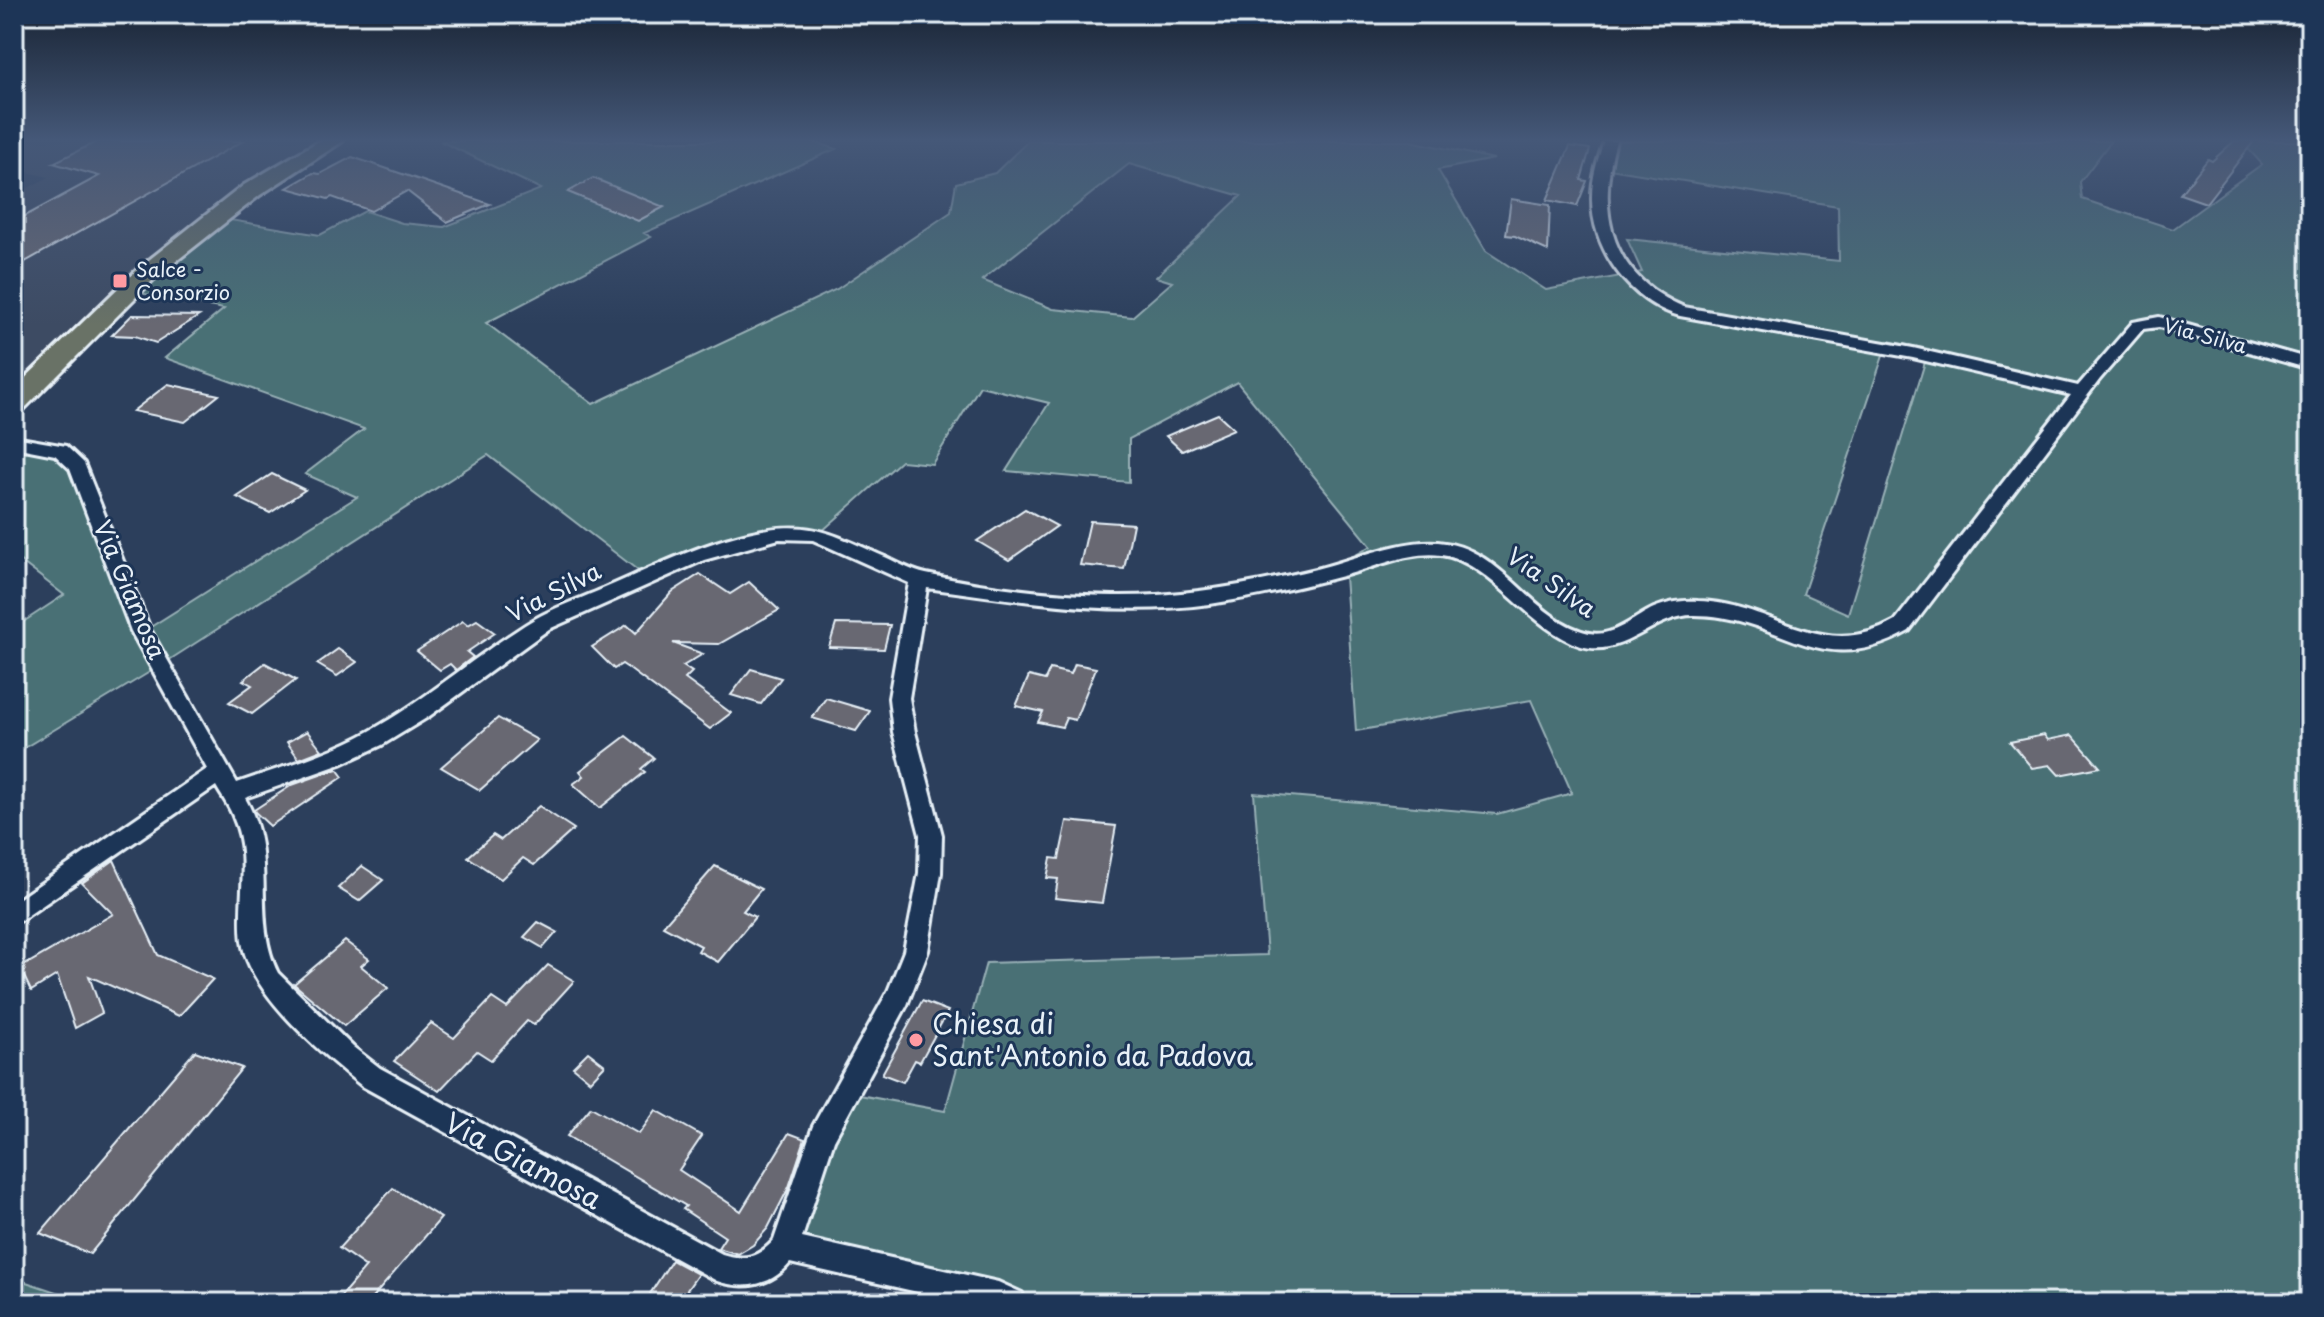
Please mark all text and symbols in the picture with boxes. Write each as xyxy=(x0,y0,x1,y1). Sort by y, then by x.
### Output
place label: Salce - Consorzio xyxy=(136,254,230,307)
marker: Salce - Consorzio xyxy=(111,272,129,290)
street label: Via Silva xyxy=(2160,310,2251,361)
street label: Via Giamosa xyxy=(85,514,176,664)
street label: Via Silva xyxy=(1500,537,1605,626)
street label: Via Silva xyxy=(499,552,607,630)
place label: Chiesa di Sant'Antonio da Padova xyxy=(932,1001,1254,1076)
marker: Chiesa di Sant'Antonio da Padova xyxy=(907,1031,925,1049)
street label: Via Giamosa xyxy=(437,1100,611,1219)

